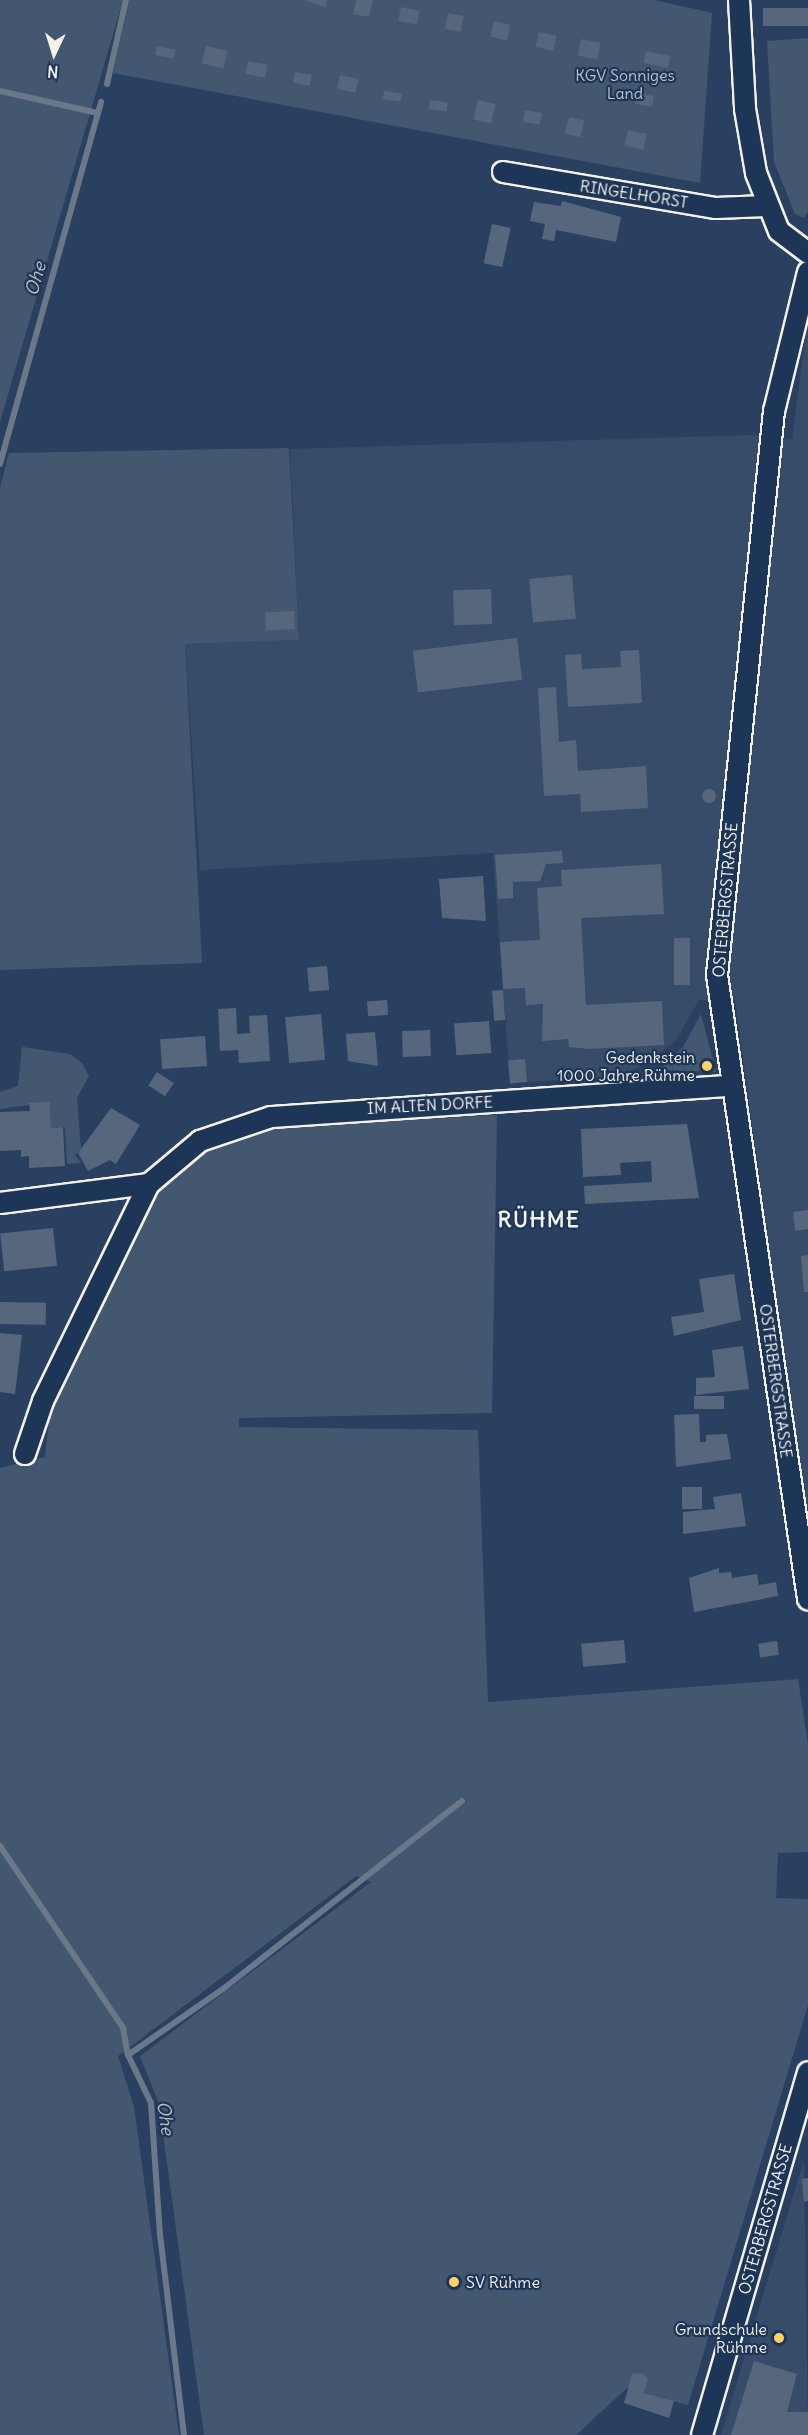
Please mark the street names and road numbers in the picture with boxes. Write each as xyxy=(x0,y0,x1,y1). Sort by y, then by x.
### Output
street label: RINGELHORST xyxy=(579,176,689,212)
street label: OSTERBERGSTRASSE xyxy=(709,822,741,978)
street label: IM ALTEN DORFE xyxy=(366,1092,494,1118)
street label: OSTERBERGSTRASSE xyxy=(756,1303,796,1459)
street label: OSTERBERGSTRASSE xyxy=(734,2142,796,2296)

